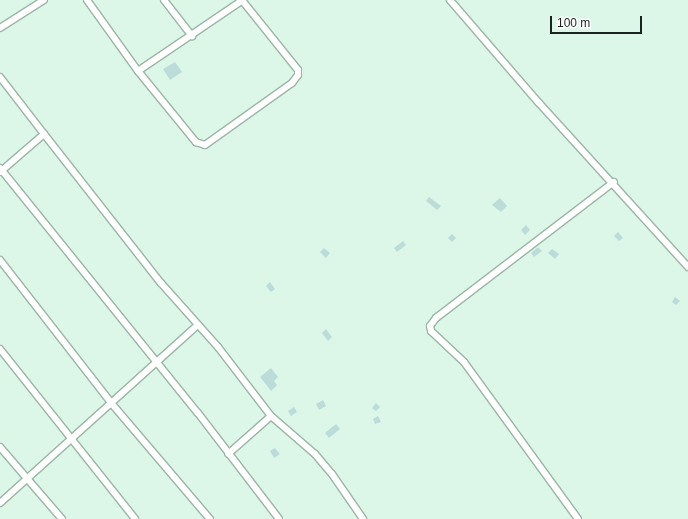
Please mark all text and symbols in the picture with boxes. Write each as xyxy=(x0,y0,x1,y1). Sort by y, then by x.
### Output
scale bar xyxy=(552,8,644,34)
text: 100 m xyxy=(557,16,590,30)

